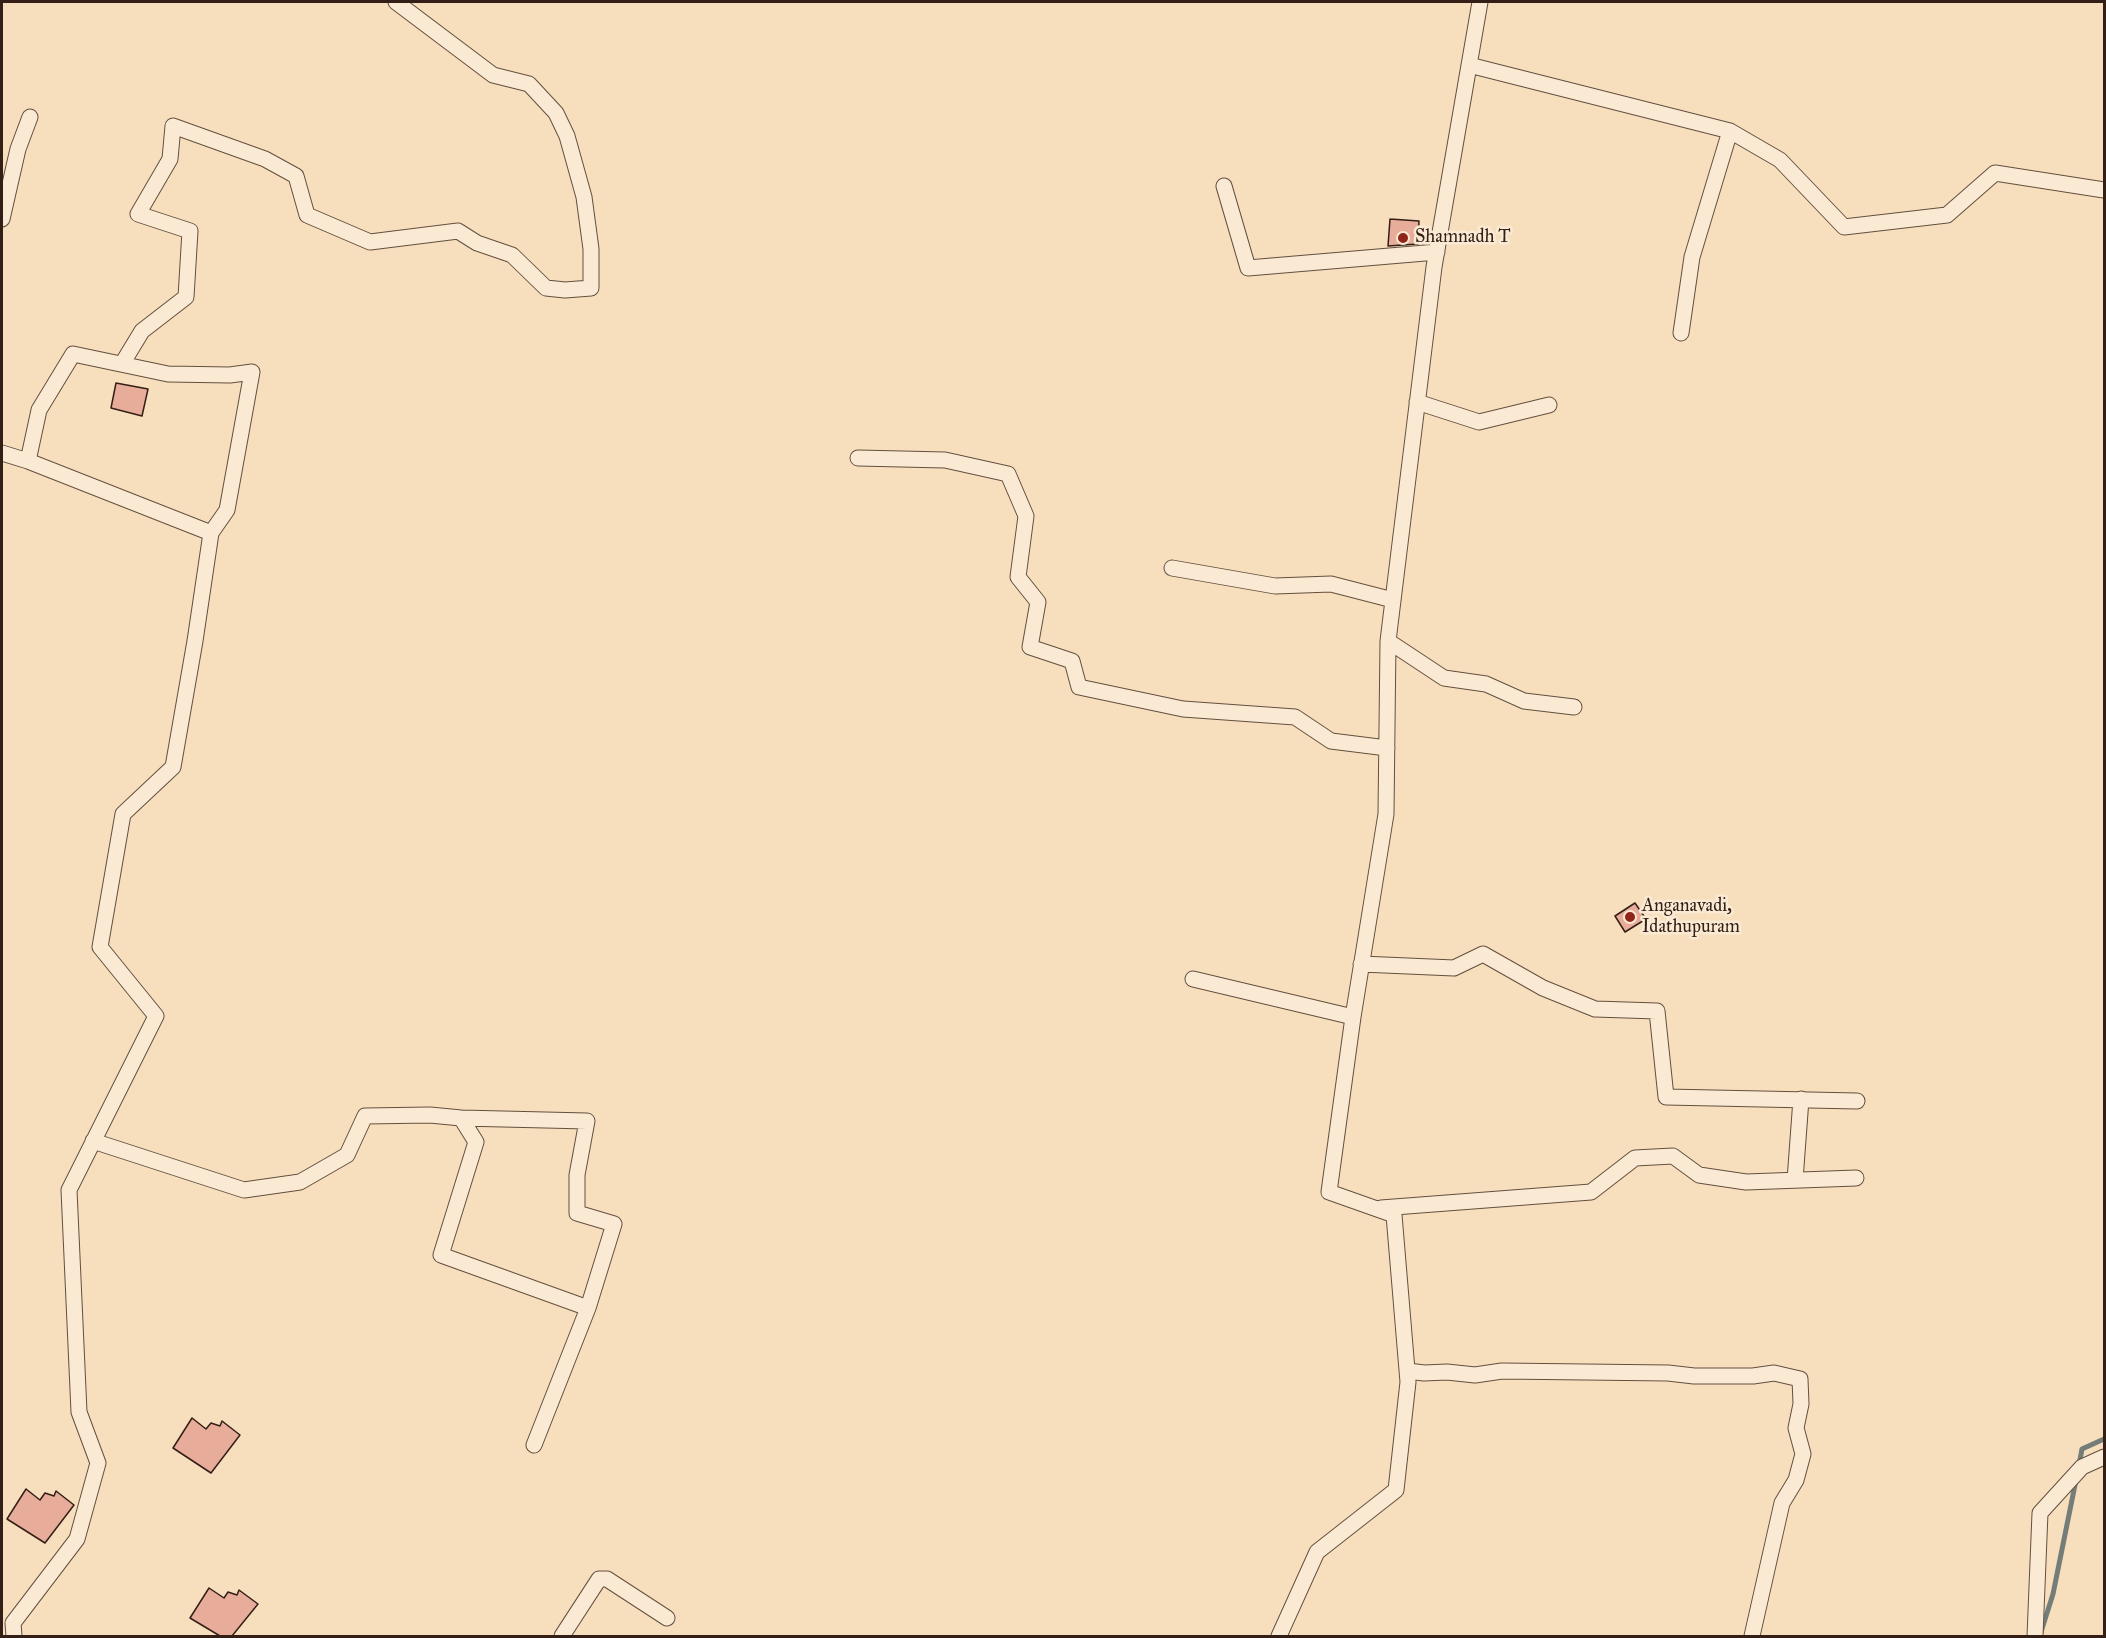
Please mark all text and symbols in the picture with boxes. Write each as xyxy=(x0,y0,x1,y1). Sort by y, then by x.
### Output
place label: Shamnadh T xyxy=(1415,227,1511,249)
marker: Shamnadh T xyxy=(1396,231,1410,245)
place label: Anganavadi, Idathupuram xyxy=(1642,896,1740,938)
marker: Anganavadi, Idathupuram xyxy=(1623,910,1637,924)

